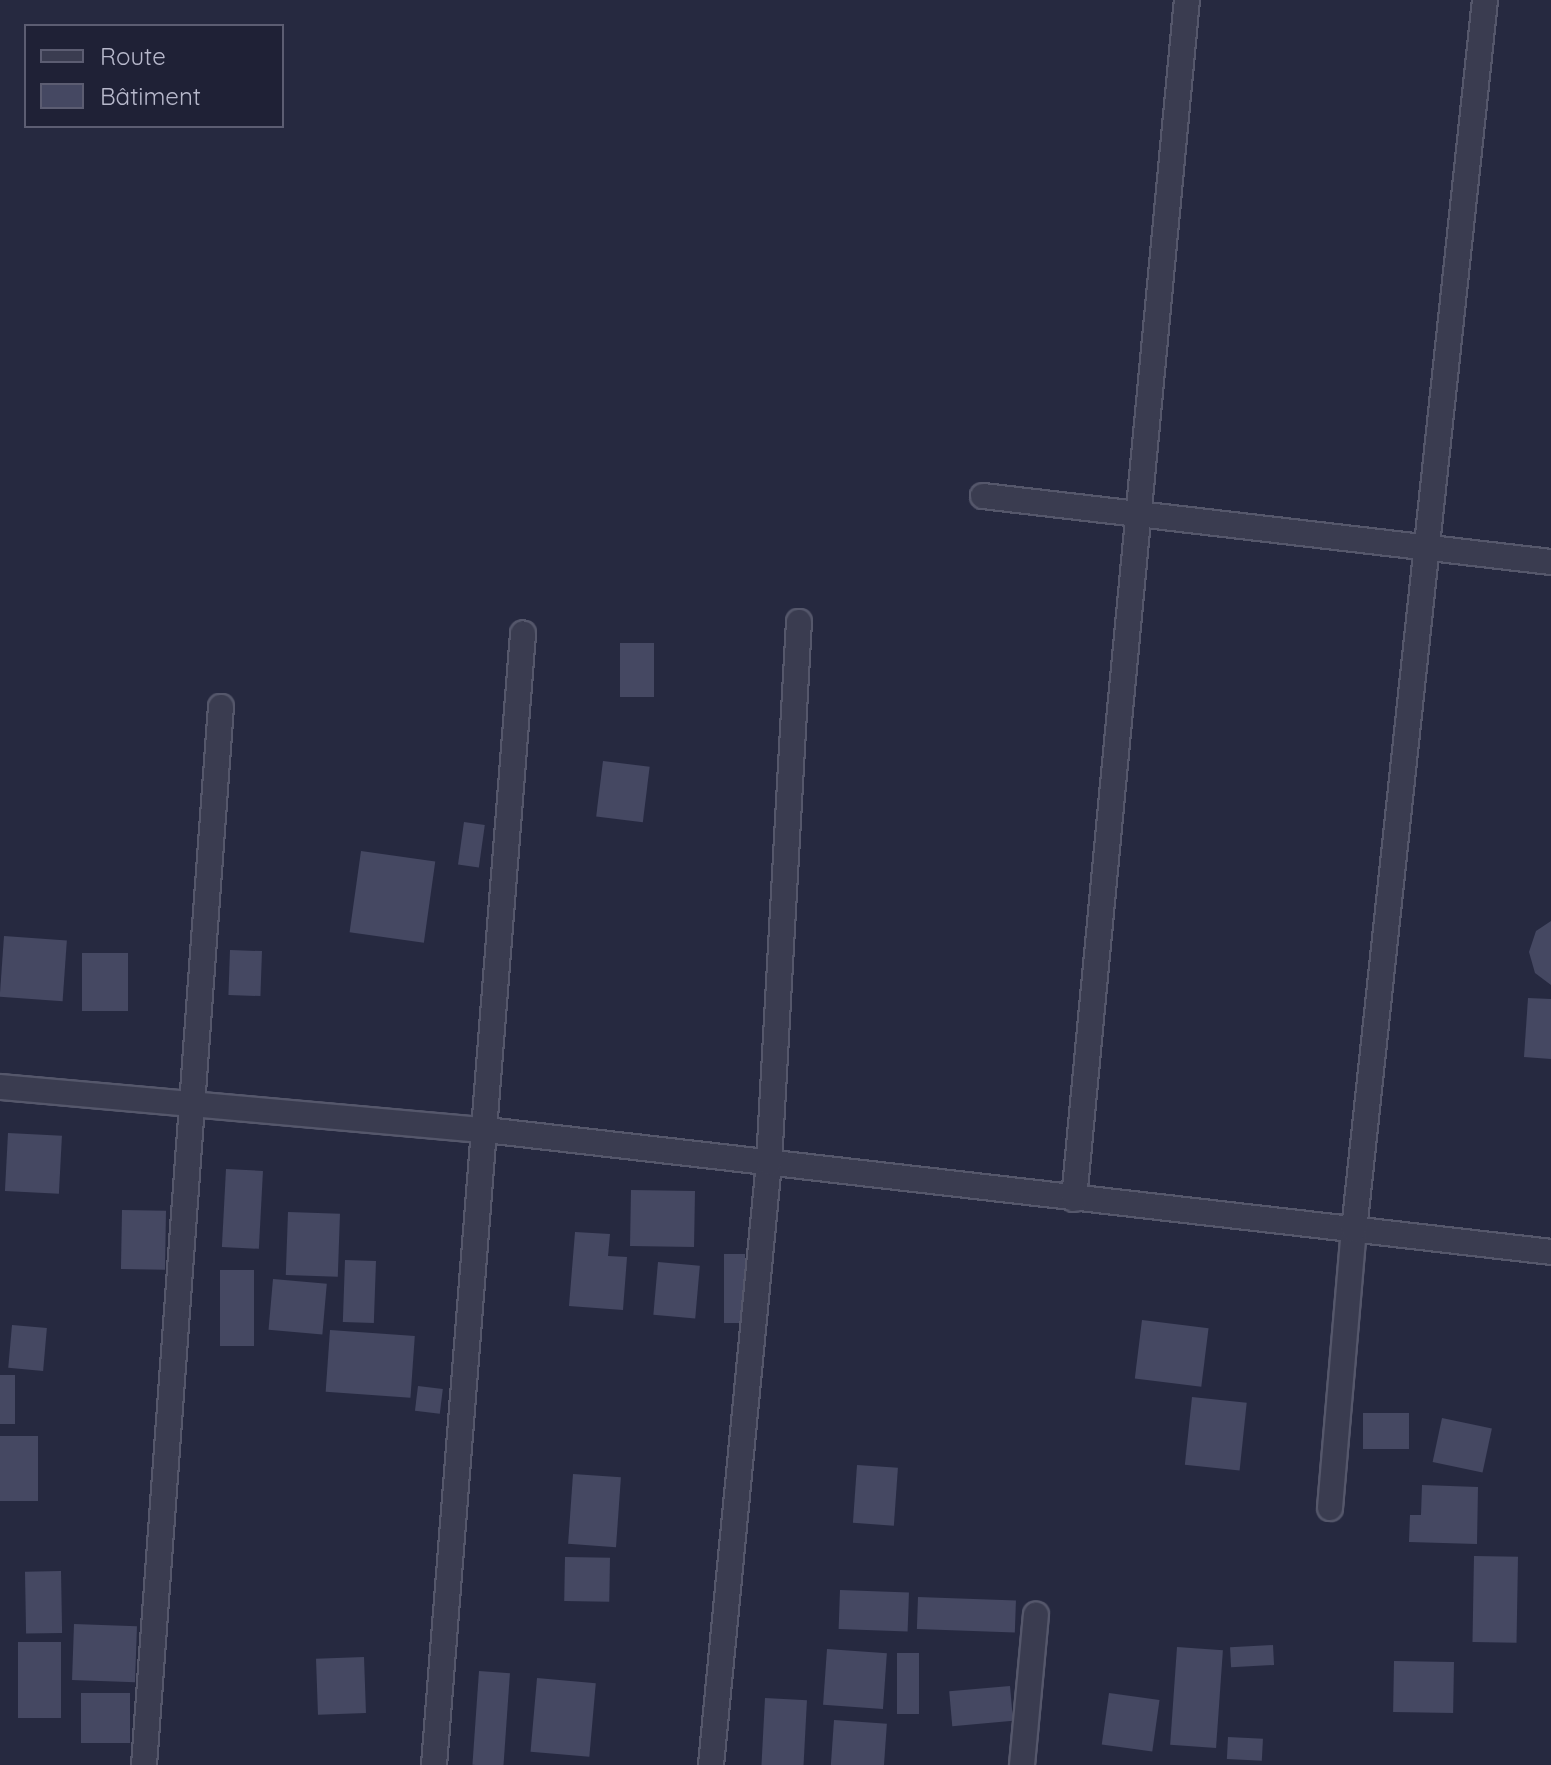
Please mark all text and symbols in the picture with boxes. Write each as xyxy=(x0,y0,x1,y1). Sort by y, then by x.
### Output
legend xyxy=(24,24,284,128)
text: Route xyxy=(100,41,166,71)
text: Bâtiment xyxy=(100,81,201,111)

